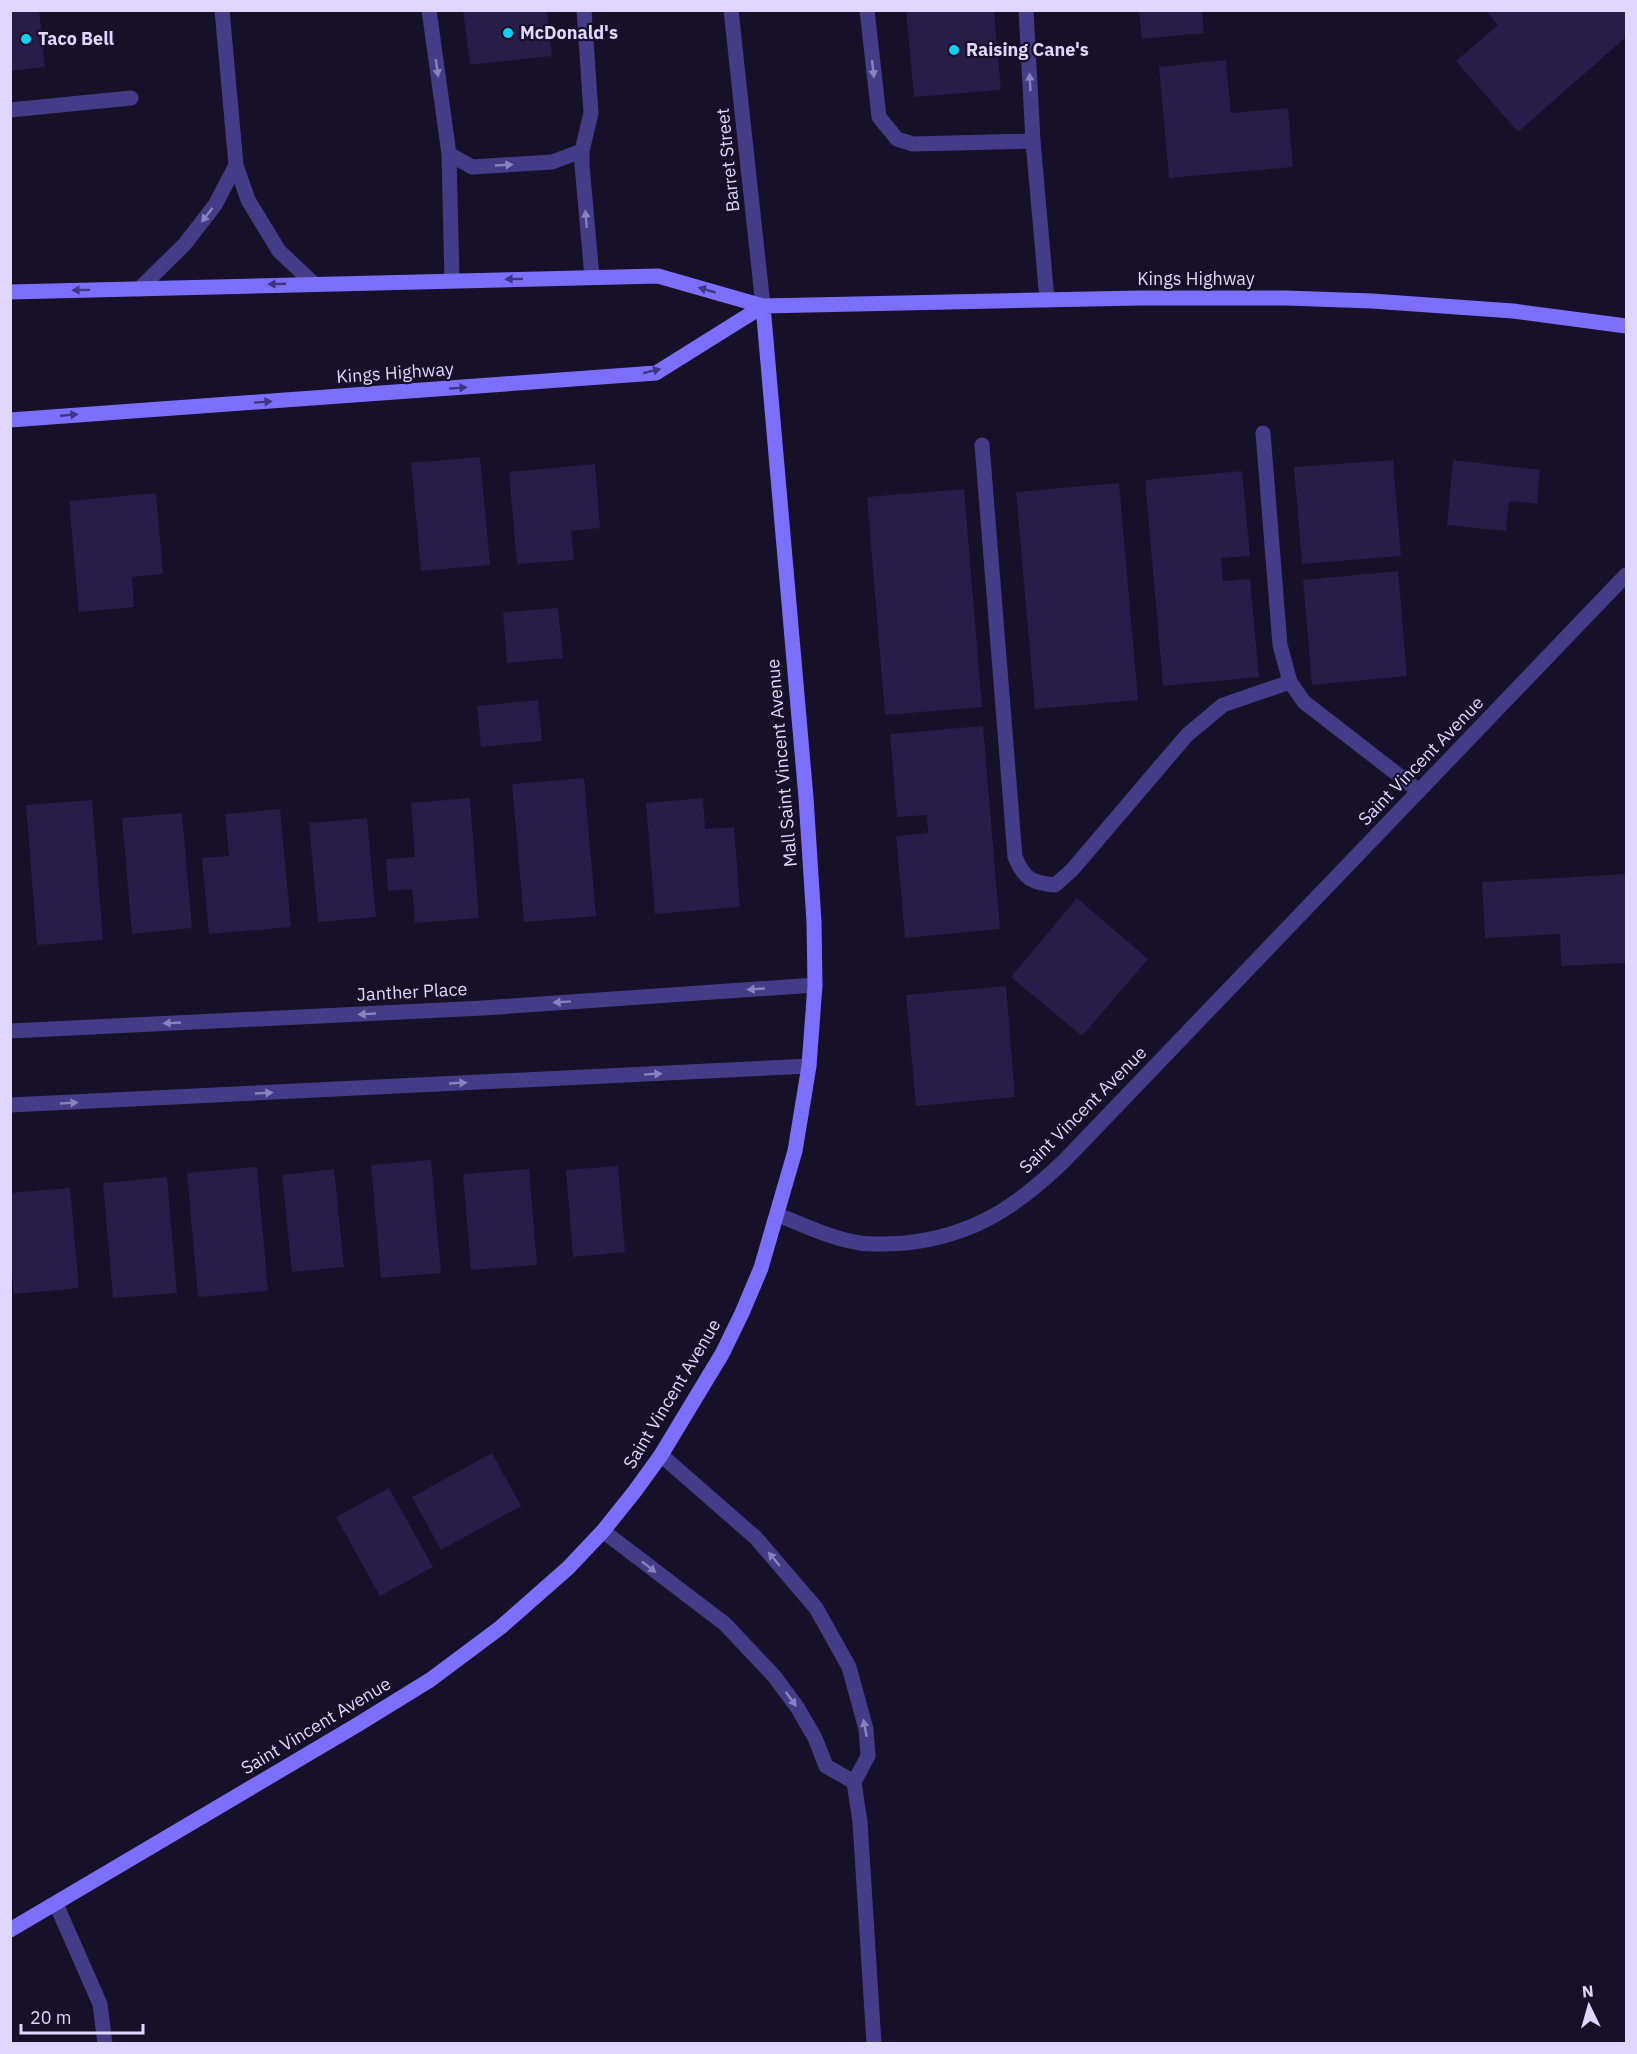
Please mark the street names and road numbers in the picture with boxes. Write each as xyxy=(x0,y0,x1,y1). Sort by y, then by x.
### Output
street label: Barret Street xyxy=(711,107,744,213)
street label: Kings Highway xyxy=(1137,267,1255,290)
street label: Kings Highway xyxy=(335,357,454,388)
street label: Mall Saint Vincent Avenue xyxy=(761,658,802,868)
street label: Saint Vincent Avenue xyxy=(1353,691,1488,830)
street label: Janther Place xyxy=(356,977,468,1006)
street label: Saint Vincent Avenue xyxy=(1014,1041,1151,1178)
street label: Saint Vincent Avenue xyxy=(618,1315,725,1473)
street label: Saint Vincent Avenue xyxy=(237,1672,395,1779)

